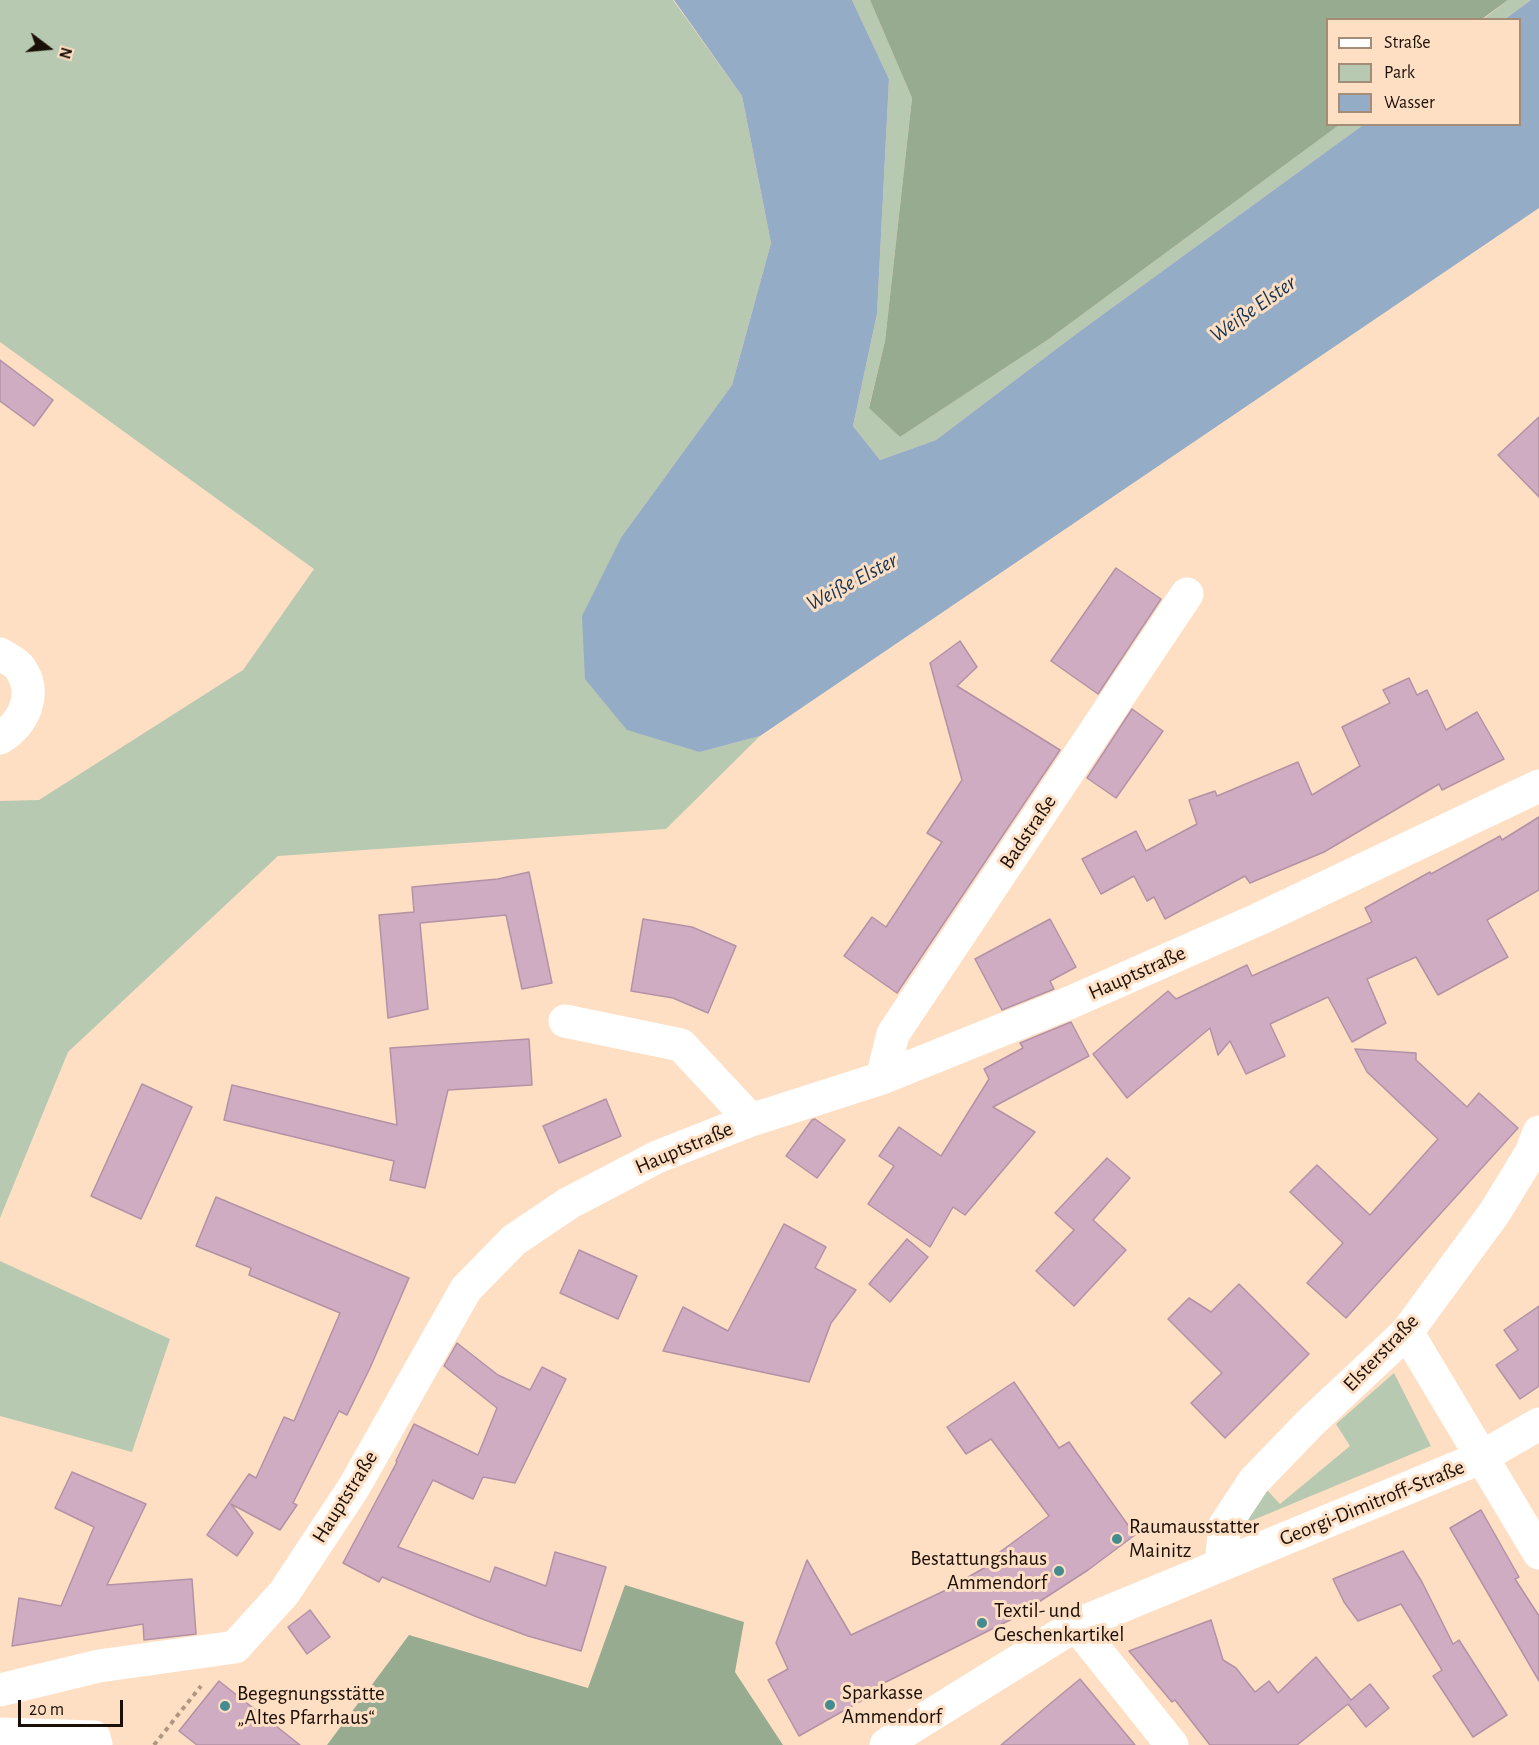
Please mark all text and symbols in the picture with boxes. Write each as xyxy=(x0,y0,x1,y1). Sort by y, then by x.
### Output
north arrow xyxy=(18,18,78,78)
legend xyxy=(1326,18,1521,126)
text: Straße xyxy=(1384,34,1430,52)
text: N xyxy=(56,45,75,61)
text: Park xyxy=(1384,64,1415,82)
text: Wasser xyxy=(1384,94,1435,112)
water label: Weiße Elster xyxy=(1205,270,1301,348)
water label: Weiße Elster xyxy=(802,547,902,617)
street label: Badstraße xyxy=(994,790,1062,874)
street label: Hauptstraße xyxy=(1084,940,1190,1006)
street label: Hauptstraße xyxy=(631,1116,737,1180)
street label: Elsterstraße xyxy=(1338,1309,1424,1397)
street label: Hauptstraße xyxy=(307,1446,383,1548)
street label: Georgi-Dimitroff-Straße xyxy=(1276,1454,1468,1552)
place label: Raumausstatter Mainitz xyxy=(1129,1514,1259,1564)
marker: Raumausstatter Mainitz xyxy=(1110,1532,1124,1546)
place label: Bestattungshaus Ammendorf xyxy=(910,1546,1047,1596)
marker: Bestattungshaus Ammendorf xyxy=(1052,1564,1066,1578)
place label: Textil- und Geschenkartikel xyxy=(994,1598,1124,1648)
marker: Textil- und Geschenkartikel xyxy=(975,1616,989,1630)
place label: Sparkasse Ammendorf xyxy=(842,1680,942,1730)
place label: Begegnungsstätte „Altes Pfarrhaus“ xyxy=(237,1681,385,1731)
scale bar xyxy=(21,1688,126,1726)
marker: Sparkasse Ammendorf xyxy=(823,1698,837,1712)
marker: Begegnungsstätte „Altes Pfarrhaus“ xyxy=(218,1699,232,1713)
text: 20 m xyxy=(29,1701,64,1719)

